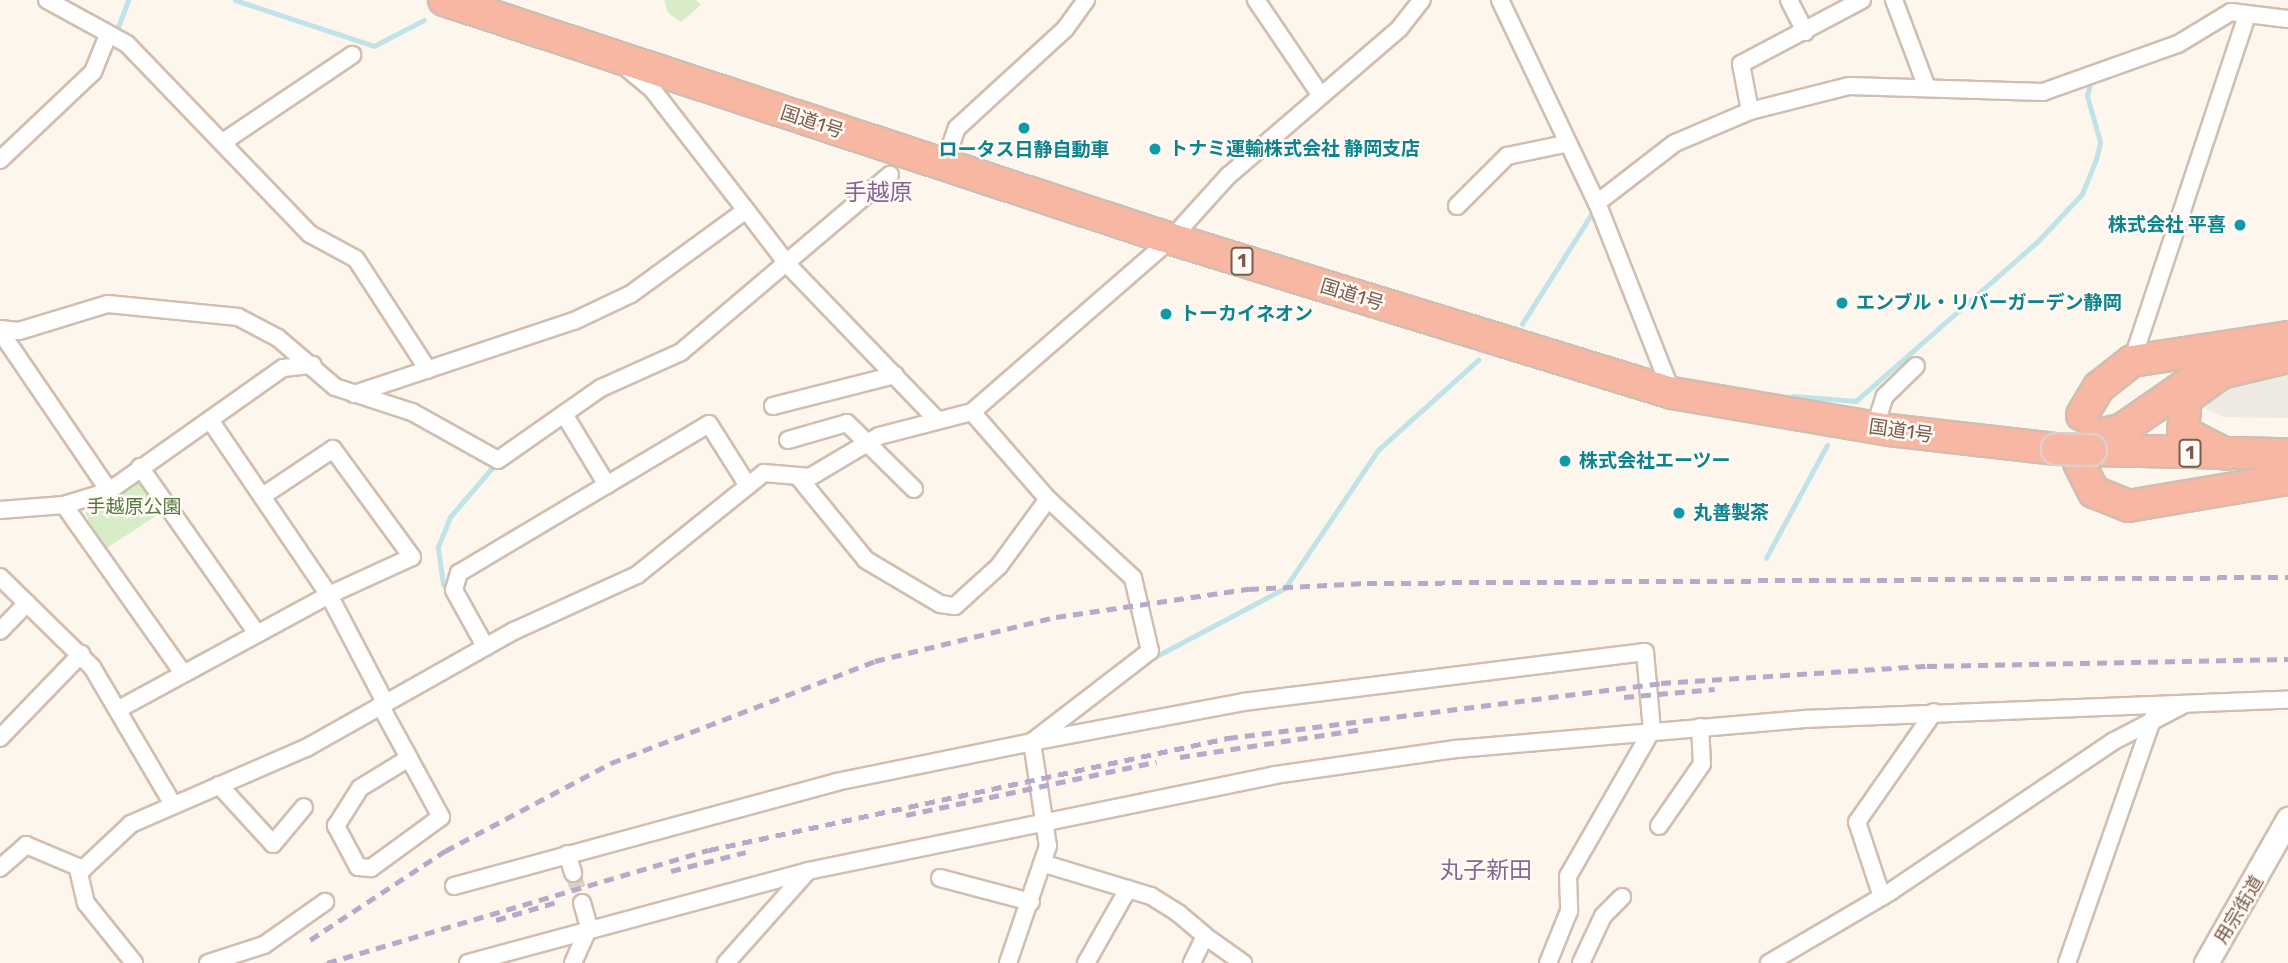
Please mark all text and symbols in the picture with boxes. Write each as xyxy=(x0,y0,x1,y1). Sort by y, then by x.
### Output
street label: 国道1号 xyxy=(778,101,846,143)
marker: ロータス日静自動車 xyxy=(1016,120,1032,136)
place label: トナミ運輸株式会社 静岡支店 xyxy=(1169,138,1420,160)
place label: ロータス日静自動車 xyxy=(939,139,1109,161)
marker: トナミ運輸株式会社 静岡支店 xyxy=(1147,141,1163,157)
district label: 手越原 xyxy=(844,178,912,206)
place label: 株式会社 平喜 xyxy=(2108,214,2226,236)
marker: 株式会社 平喜 xyxy=(2232,217,2248,233)
road number: 1 xyxy=(1230,246,1254,276)
street label: 国道1号 xyxy=(1318,275,1386,315)
place label: エンブル・リバーガーデン静岡 xyxy=(1856,292,2122,314)
marker: エンブル・リバーガーデン静岡 xyxy=(1834,295,1850,311)
place label: トーカイネオン xyxy=(1180,303,1313,325)
marker: トーカイネオン xyxy=(1158,306,1174,322)
street label: 国道1号 xyxy=(1867,415,1935,447)
road number: 1 xyxy=(2178,438,2202,467)
place label: 株式会社エーツー xyxy=(1579,450,1731,472)
marker: 株式会社エーツー xyxy=(1557,453,1573,469)
park label: 手越原公園 xyxy=(87,496,181,518)
place label: 丸善製茶 xyxy=(1693,502,1769,524)
marker: 丸善製茶 xyxy=(1671,505,1687,521)
district label: 丸子新田 xyxy=(1440,856,1532,884)
street label: 用宗街道 xyxy=(2210,872,2268,948)

